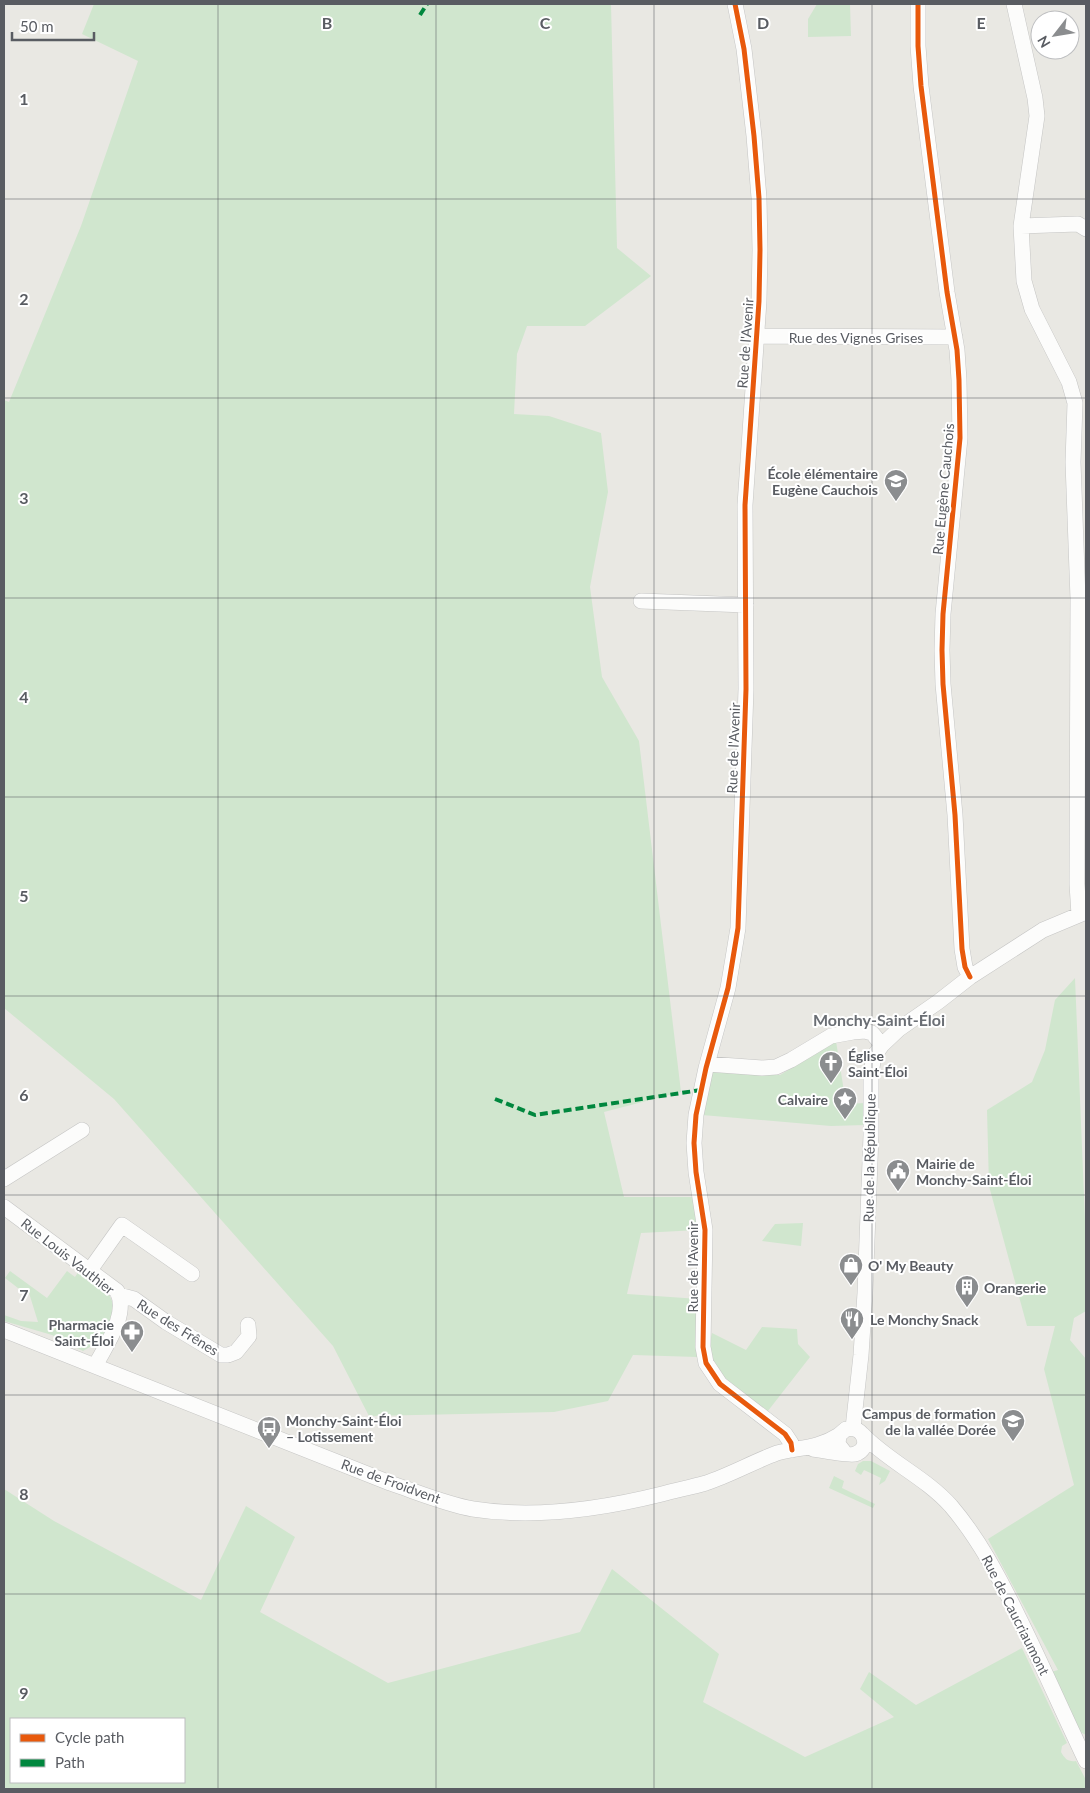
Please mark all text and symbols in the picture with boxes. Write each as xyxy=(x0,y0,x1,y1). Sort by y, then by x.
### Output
scale bar xyxy=(12,10,95,42)
north arrow xyxy=(1030,10,1080,60)
text: B xyxy=(322,13,332,32)
text: C xyxy=(540,13,551,32)
text: D xyxy=(757,13,769,32)
text: E xyxy=(976,13,986,32)
text: 50 m xyxy=(20,17,54,35)
text: N xyxy=(1033,33,1053,51)
text: 1 xyxy=(19,89,29,108)
text: 2 xyxy=(19,289,29,308)
street label: Rue de l'Avenir xyxy=(733,297,757,389)
street label: Rue des Vignes Grises xyxy=(789,329,923,346)
street label: Rue Eugène Cauchois xyxy=(929,422,957,556)
place label: École élémentaire Eugène Cauchois xyxy=(767,465,879,498)
school or university icon: École élémentaire Eugène Cauchois xyxy=(883,468,909,502)
text: 3 xyxy=(19,488,29,507)
text: 4 xyxy=(19,687,29,706)
street label: Rue de l'Avenir xyxy=(723,702,743,794)
text: 5 xyxy=(19,886,29,905)
district label: Monchy-Saint-Éloi xyxy=(813,1010,945,1029)
place label: Église Saint-Éloi xyxy=(848,1047,908,1080)
church icon: Église Saint-Éloi xyxy=(818,1050,844,1084)
text: 6 xyxy=(19,1085,29,1104)
place icon: Calvaire xyxy=(832,1086,858,1120)
place label: Calvaire xyxy=(778,1091,829,1108)
street label: Rue de la République xyxy=(859,1093,879,1223)
place label: Mairie de Monchy-Saint-Éloi xyxy=(916,1155,1032,1188)
public building icon: Mairie de Monchy-Saint-Éloi xyxy=(885,1158,911,1192)
street label: Rue Louis Vauthier xyxy=(18,1214,118,1298)
street label: Rue de l'Avenir xyxy=(684,1221,701,1313)
shop icon: O' My Beauty xyxy=(838,1252,864,1286)
place label: O' My Beauty xyxy=(868,1257,954,1274)
building icon: Orangerie xyxy=(954,1274,980,1308)
place label: Orangerie xyxy=(984,1279,1047,1296)
text: 7 xyxy=(19,1285,29,1304)
street label: Rue des Frênes xyxy=(134,1295,222,1359)
restaurant icon: Le Monchy Snack xyxy=(839,1306,865,1340)
place label: Le Monchy Snack xyxy=(870,1311,979,1328)
place label: Pharmacie Saint-Éloi xyxy=(49,1316,115,1349)
pharmacy icon: Pharmacie Saint-Éloi xyxy=(119,1319,145,1353)
place label: Campus de formation de la vallée Dorée xyxy=(862,1405,997,1438)
school or university icon: Campus de formation de la vallée Dorée xyxy=(1000,1408,1026,1442)
place label: Monchy-Saint-Éloi – Lotissement xyxy=(286,1412,402,1445)
bus stop icon: Monchy-Saint-Éloi – Lotissement xyxy=(256,1415,282,1449)
street label: Rue de Froidvent xyxy=(339,1455,443,1507)
text: 8 xyxy=(19,1484,29,1503)
street label: Rue de Caucriaumont xyxy=(978,1552,1054,1678)
text: 9 xyxy=(19,1683,29,1702)
legend xyxy=(10,1718,185,1783)
text: Cycle path xyxy=(55,1728,124,1746)
text: Path xyxy=(55,1753,85,1771)

